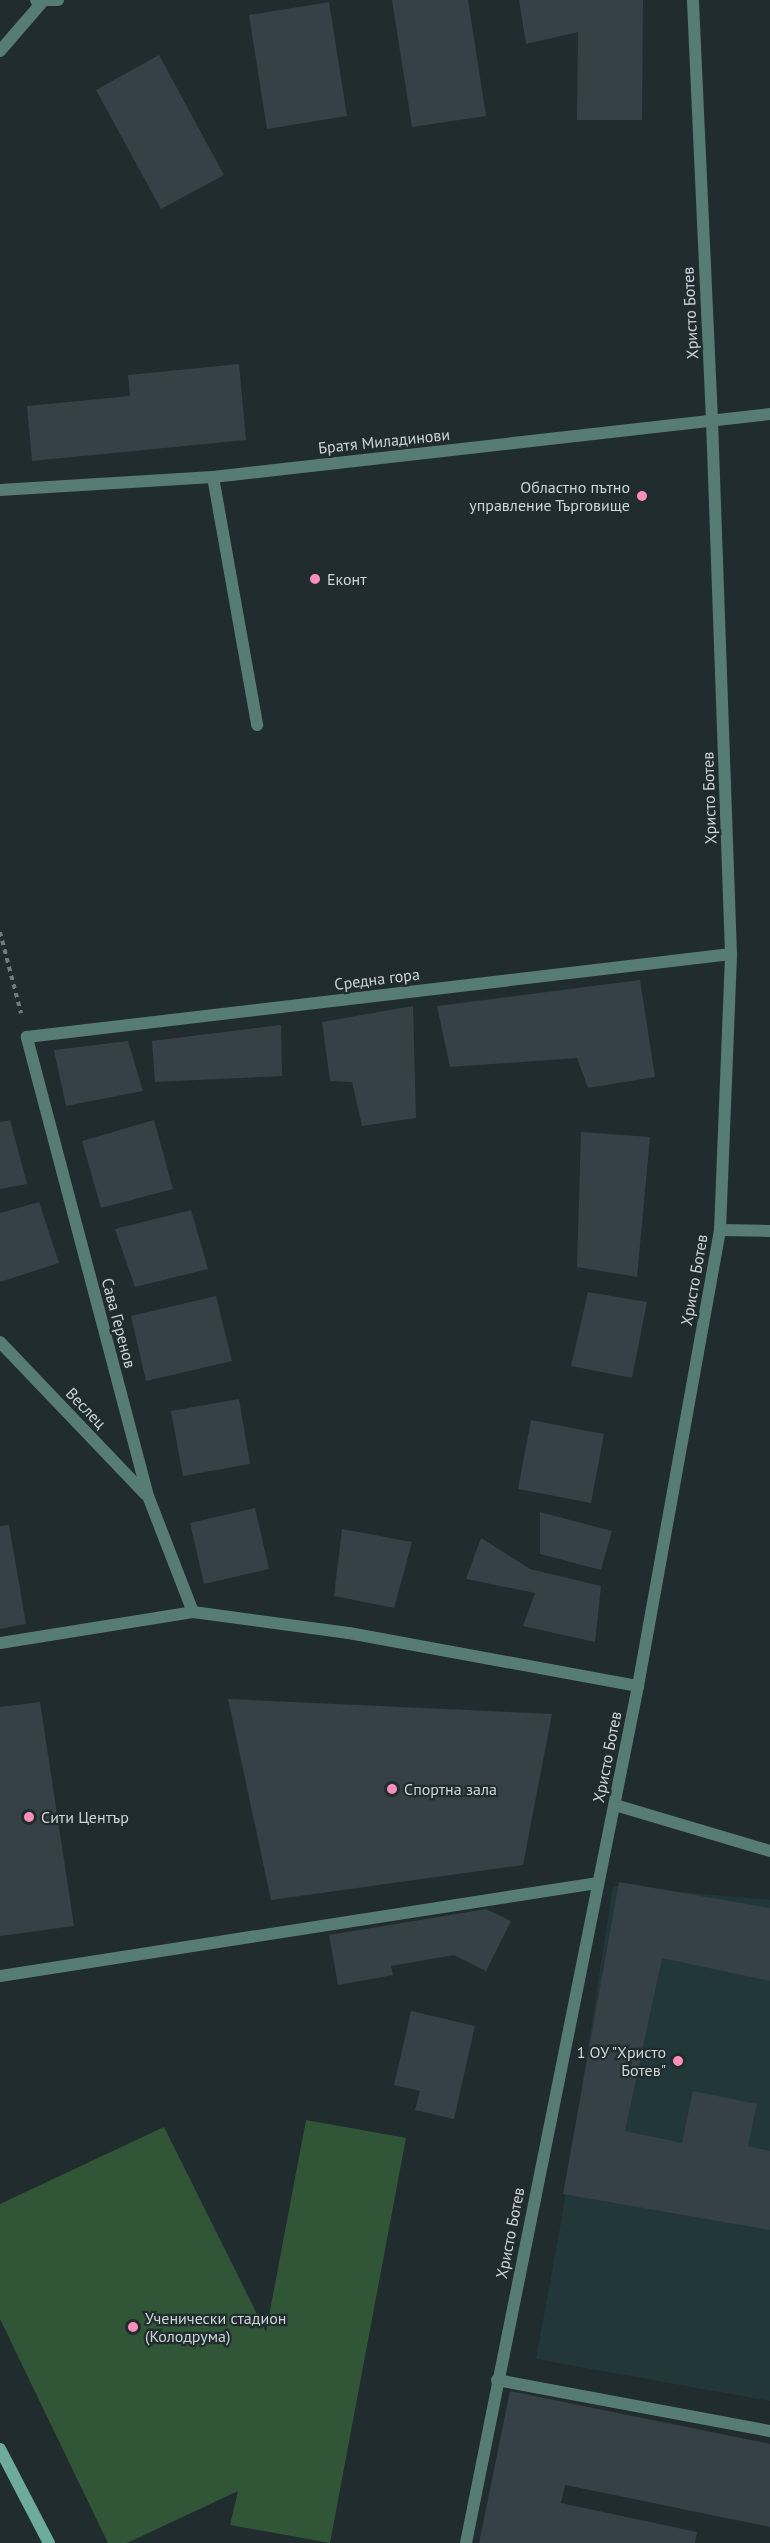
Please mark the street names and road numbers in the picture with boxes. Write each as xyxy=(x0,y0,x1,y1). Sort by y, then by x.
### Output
street label: Христо Ботев xyxy=(678,266,702,360)
street label: Братя Миладинови xyxy=(317,425,451,457)
street label: Христо Ботев xyxy=(698,751,720,845)
street label: Средна гора xyxy=(333,964,421,994)
street label: Христо Ботев xyxy=(677,1233,711,1327)
street label: Сава Геренов xyxy=(98,1276,140,1370)
street label: Веслец xyxy=(62,1384,110,1432)
street label: Христо Ботев xyxy=(589,1710,625,1804)
street label: Христо Ботев xyxy=(492,2186,528,2280)

